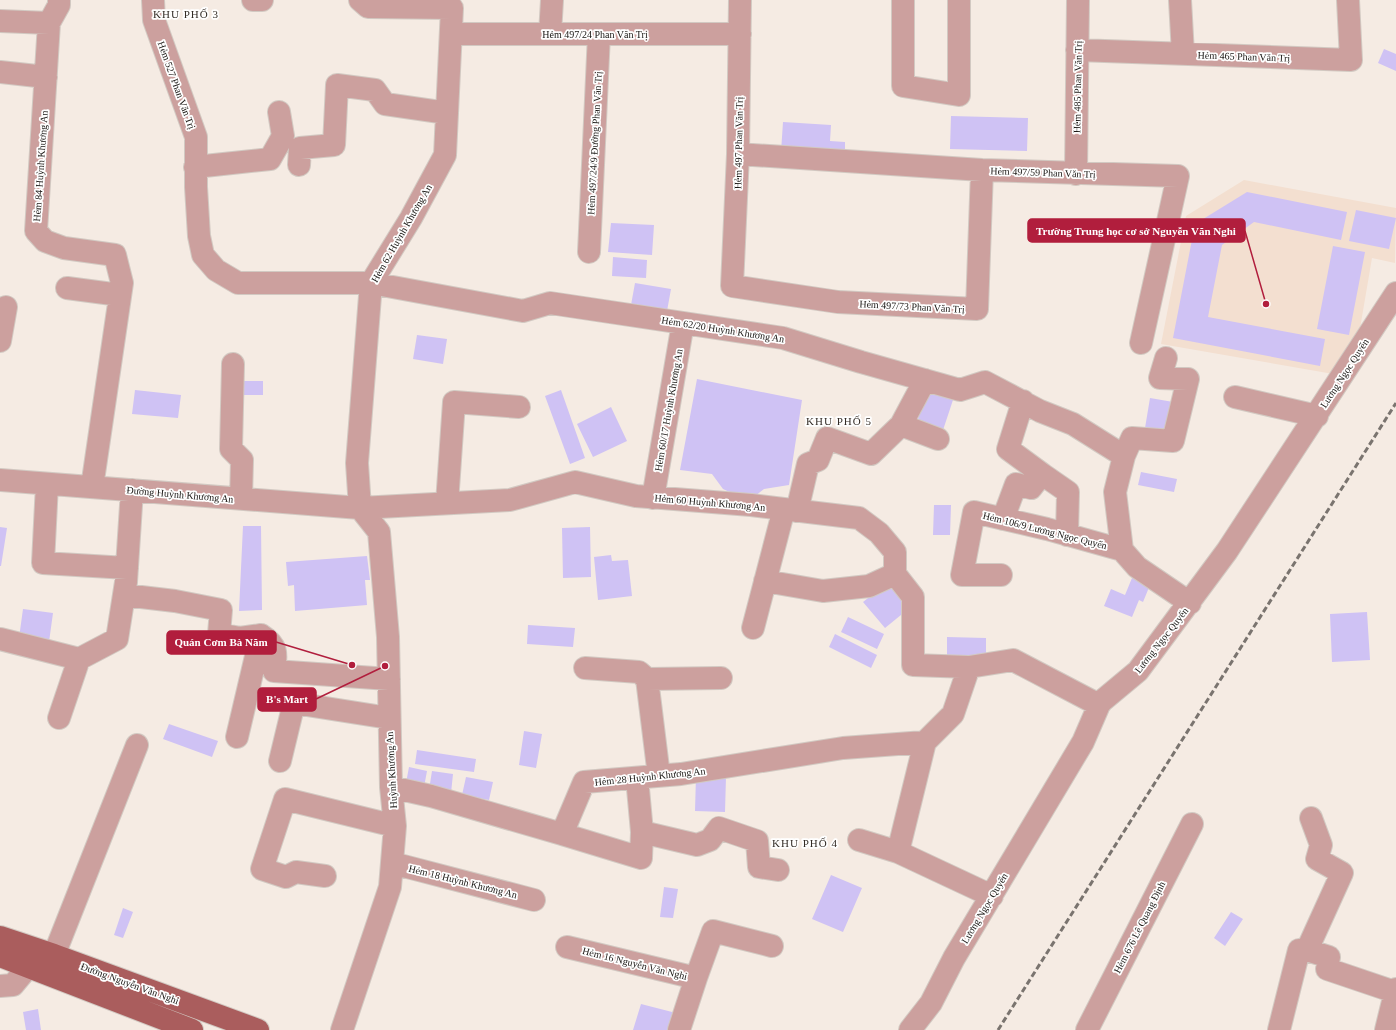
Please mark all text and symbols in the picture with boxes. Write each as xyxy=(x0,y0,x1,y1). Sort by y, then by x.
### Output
district label: KHU PHỐ 3 xyxy=(153,8,219,20)
street label: Hẻm 497/24 Phan Văn Trị xyxy=(542,29,648,41)
street label: Hẻm 527 Phan Văn Trị xyxy=(155,40,198,131)
street label: Hẻm 485 Phan Văn Trị xyxy=(1071,40,1085,133)
street label: Hẻm 465 Phan Văn Trị xyxy=(1197,49,1291,65)
street label: Hẻm 497/24/9 Đường Phan Văn Trị xyxy=(585,71,605,215)
street label: Hẻm 497 Phan Văn Trị xyxy=(732,96,746,189)
street label: Hẻm 84 Huỳnh Khương An xyxy=(31,110,50,222)
street label: Hẻm 497/59 Phan Văn Trị xyxy=(990,165,1096,181)
street label: Hẻm 62 Huỳnh Khương An xyxy=(369,182,434,284)
callout: Trường Trung học cơ sở Nguyễn Văn Nghi xyxy=(1028,219,1245,242)
text: Trường Trung học cơ sở Nguyễn Văn Nghi xyxy=(1036,225,1236,237)
street label: Hẻm 497/73 Phan Văn Trị xyxy=(859,298,965,316)
street label: Hẻm 62/20 Huỳnh Khương An xyxy=(661,314,785,345)
street label: Lương Ngọc Quyến xyxy=(1318,337,1371,410)
street label: Hẻm 60/17 Huỳnh Khương An xyxy=(652,348,685,472)
district label: KHU PHỐ 5 xyxy=(806,415,872,427)
street label: Đường Huỳnh Khương An xyxy=(126,484,234,505)
street label: Hẻm 60 Huỳnh Khương An xyxy=(654,492,766,513)
street label: Hẻm 106/9 Lương Ngọc Quyến xyxy=(982,510,1108,551)
street label: Lương Ngọc Quyến xyxy=(1132,605,1190,675)
callout: Quán Cơm Bà Năm xyxy=(167,631,276,654)
text: Quán Cơm Bà Năm xyxy=(174,636,268,648)
callout: B's Mart xyxy=(258,688,316,711)
text: B's Mart xyxy=(266,693,308,705)
street label: Huỳnh Khương An xyxy=(384,731,399,809)
street label: Hẻm 28 Huỳnh Khương An xyxy=(594,765,706,788)
district label: KHU PHỐ 4 xyxy=(772,837,838,849)
street label: Hẻm 18 Huỳnh Khương An xyxy=(408,863,518,900)
street label: Lương Ngọc Quyến xyxy=(959,871,1010,945)
street label: Hẻm 676 Lê Quang Định xyxy=(1111,879,1168,975)
street label: Hẻm 16 Nguyễn Văn Nghi xyxy=(581,945,689,982)
street label: Đường Nguyễn Văn Nghi xyxy=(79,961,181,1006)

